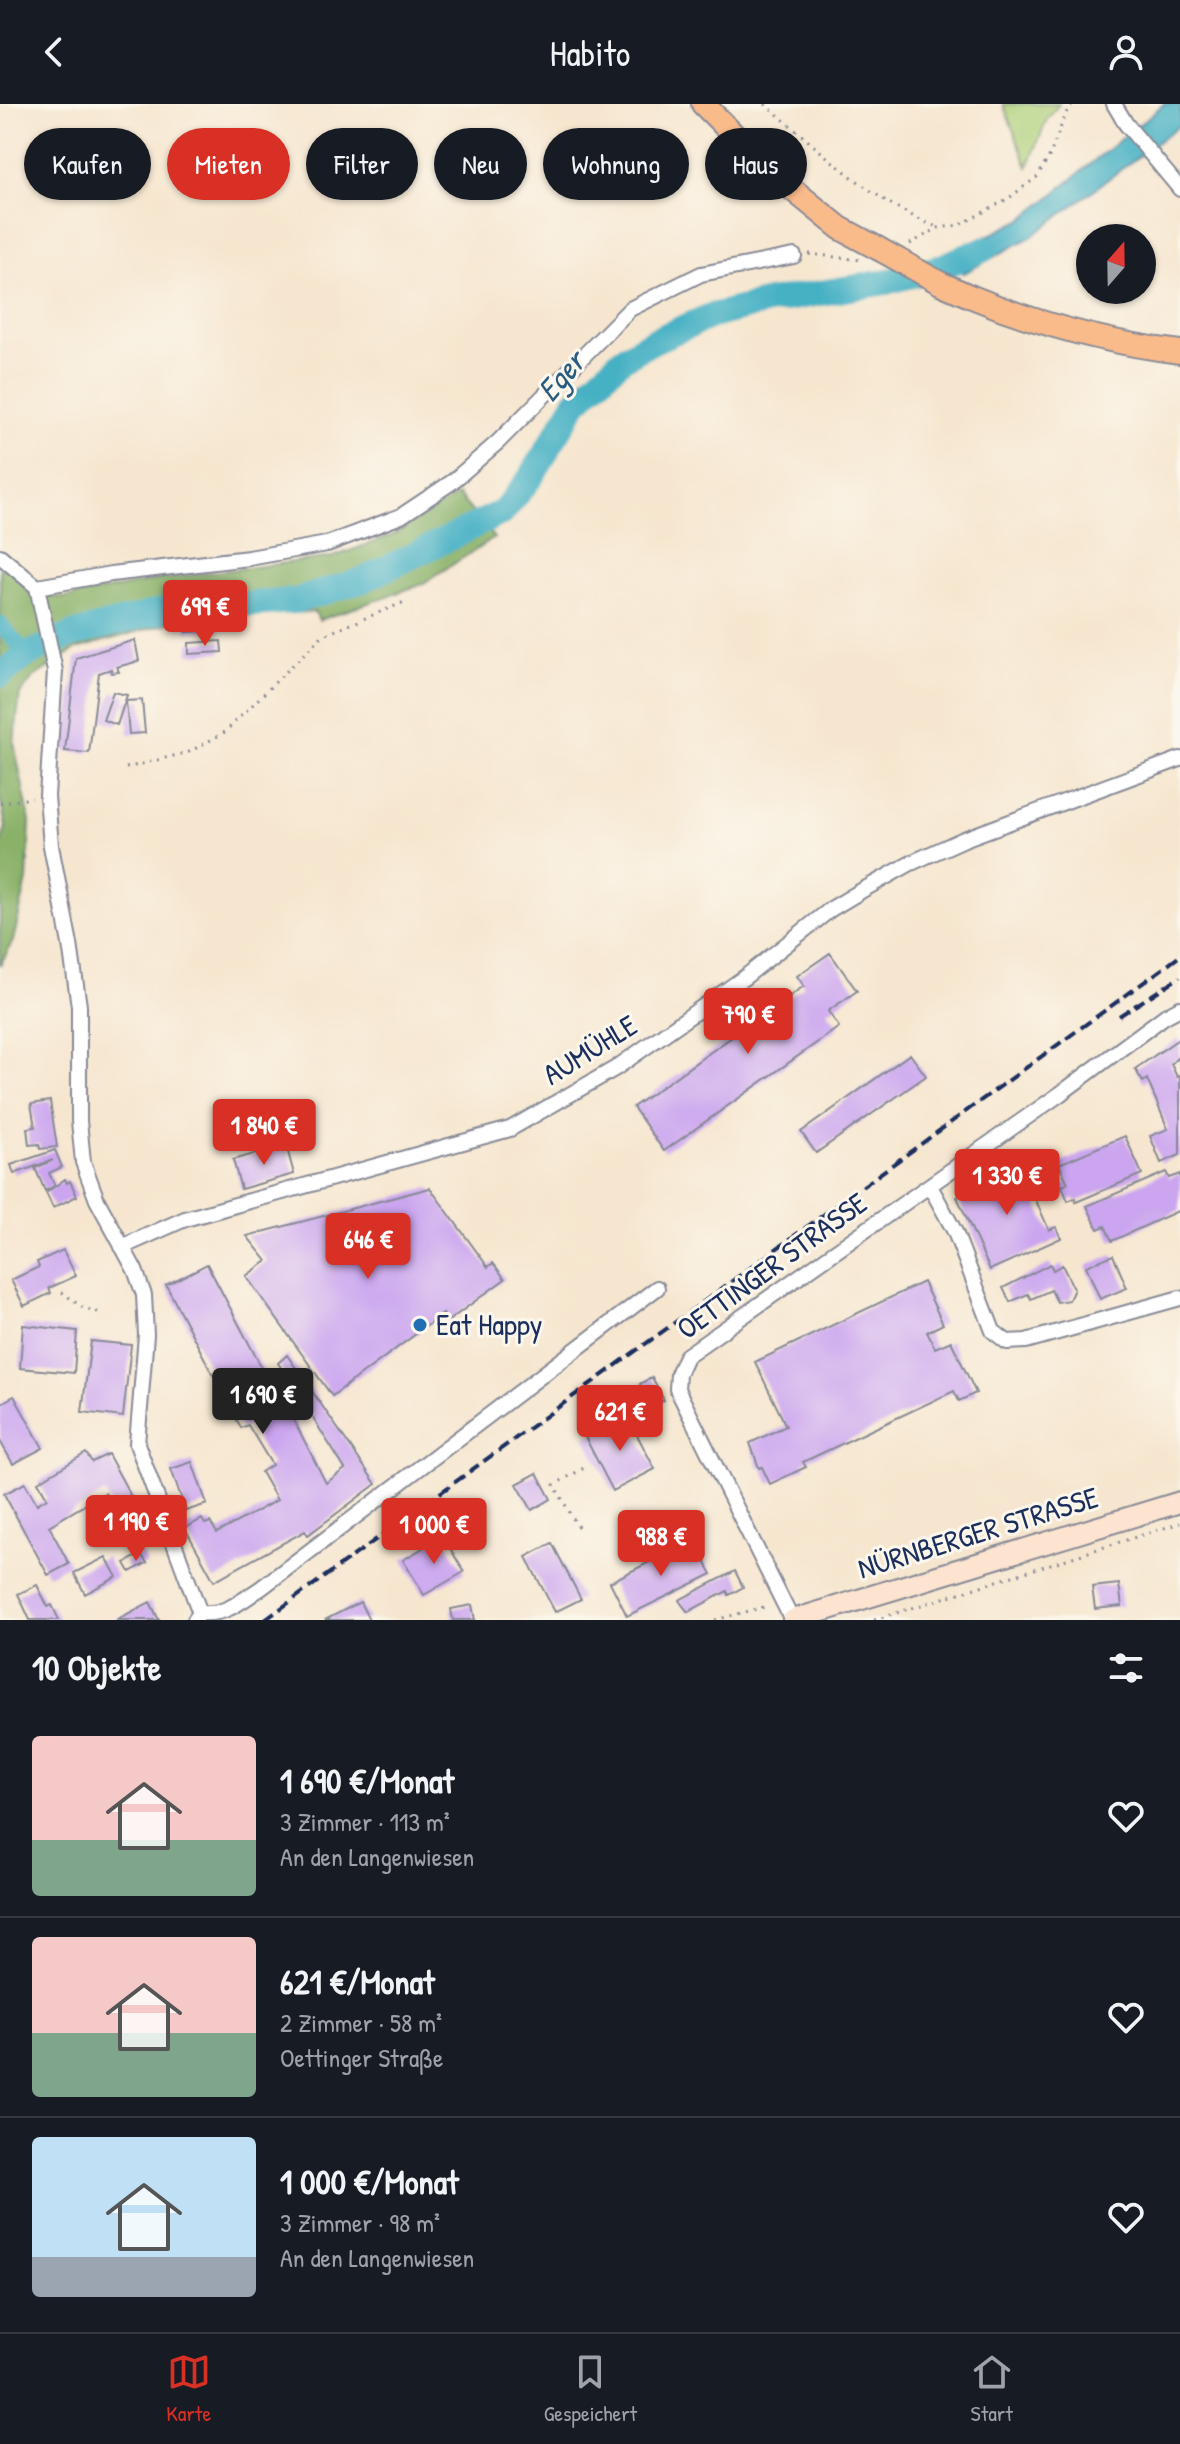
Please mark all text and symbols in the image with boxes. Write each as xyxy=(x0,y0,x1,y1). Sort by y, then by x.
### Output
text: Habito xyxy=(550,28,630,77)
icon: back xyxy=(32,30,76,74)
icon: person xyxy=(1104,30,1148,74)
chip: Kaufen xyxy=(24,128,151,200)
chip: Mieten xyxy=(167,128,290,200)
chip: Filter xyxy=(306,128,418,200)
chip: Neu xyxy=(434,128,527,200)
chip: Wohnung xyxy=(543,128,689,200)
chip: Haus xyxy=(705,128,807,200)
north arrow xyxy=(1076,224,1156,304)
map controls xyxy=(1076,224,1156,304)
water label: Eger xyxy=(527,339,597,410)
pin: 699 € xyxy=(149,580,261,648)
text: 699 € xyxy=(181,588,229,623)
pin: 790 € xyxy=(692,988,804,1056)
text: 790 € xyxy=(722,996,774,1031)
street label: AUMÜHLE xyxy=(535,1005,644,1094)
pin: 1 840 € xyxy=(190,1099,338,1167)
text: 1 840 € xyxy=(231,1107,297,1142)
pin: 1 330 € xyxy=(933,1149,1081,1217)
text: 1 330 € xyxy=(973,1157,1041,1192)
street label: OETTINGER STRASSE xyxy=(668,1183,875,1348)
pin: 646 € xyxy=(312,1213,424,1281)
text: 646 € xyxy=(344,1221,392,1256)
place label: Eat Happy xyxy=(436,1304,542,1344)
marker: Eat Happy xyxy=(411,1316,429,1334)
pin: 1 690 € xyxy=(189,1368,337,1436)
text: 1 690 € xyxy=(230,1376,296,1411)
pin: 621 € xyxy=(564,1385,676,1453)
text: 621 € xyxy=(595,1393,645,1428)
street label: NÜRNBERGER STRASSE xyxy=(853,1476,1103,1588)
pin: 1 190 € xyxy=(62,1495,210,1563)
pin: 1 000 € xyxy=(360,1498,508,1566)
text: 1 190 € xyxy=(104,1503,168,1538)
text: 1 000 € xyxy=(400,1506,468,1541)
pin: 988 € xyxy=(605,1510,717,1578)
text: 988 € xyxy=(636,1518,686,1553)
text: 10 Objekte xyxy=(32,1645,161,1691)
icon: filters xyxy=(1104,1646,1148,1690)
text: 1 690 €/Monat xyxy=(280,1758,454,1804)
icon: home xyxy=(96,1768,192,1864)
icon: heart xyxy=(1104,1794,1148,1838)
text: 3 Zimmer · 113 m² xyxy=(280,1804,450,1839)
text: An den Langenwiesen xyxy=(280,1839,474,1874)
text: 621 €/Monat xyxy=(280,1959,435,2005)
icon: home xyxy=(96,1969,192,2065)
icon: heart xyxy=(1104,1995,1148,2039)
text: 2 Zimmer · 58 m² xyxy=(280,2005,442,2040)
text: Oettinger Straße xyxy=(280,2040,443,2075)
text: 1 000 €/Monat xyxy=(280,2159,459,2205)
icon: home xyxy=(96,2169,192,2265)
icon: heart xyxy=(1104,2195,1148,2239)
text: 3 Zimmer · 98 m² xyxy=(280,2205,440,2240)
text: An den Langenwiesen xyxy=(280,2240,474,2275)
tab: Karte xyxy=(166,2350,211,2428)
tab: Gespeichert xyxy=(544,2350,637,2428)
tab: Start xyxy=(970,2350,1014,2428)

